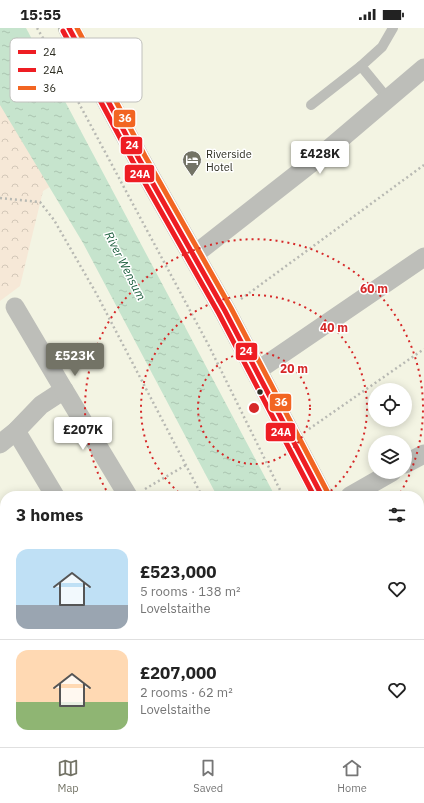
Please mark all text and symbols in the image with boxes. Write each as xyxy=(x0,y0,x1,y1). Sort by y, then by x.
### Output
text: 15:55 xyxy=(20,5,61,24)
legend xyxy=(10,38,142,102)
text: 24 xyxy=(43,45,57,59)
text: 24A xyxy=(43,63,63,77)
text: 36 xyxy=(43,81,56,95)
line badge: 36 xyxy=(113,109,136,128)
text: 36 xyxy=(118,111,132,125)
line badge: 24 xyxy=(120,136,143,155)
text: 24 xyxy=(125,138,139,152)
pin: £428K xyxy=(292,141,348,175)
text: £428K xyxy=(300,145,340,162)
place label: Riverside Hotel xyxy=(206,147,252,174)
hotel icon: Riverside Hotel xyxy=(181,149,203,177)
line badge: 24A xyxy=(124,164,155,183)
text: 24A xyxy=(130,167,151,181)
water label: River Wensum xyxy=(102,229,149,303)
text: 60 m xyxy=(360,281,388,296)
text: 40 m xyxy=(320,320,348,335)
line badge: 24 xyxy=(235,342,258,361)
pin: £523K xyxy=(47,343,103,377)
text: 24 xyxy=(239,344,253,358)
text: £523K xyxy=(55,347,95,364)
text: 20 m xyxy=(280,361,308,376)
map controls xyxy=(368,383,412,479)
button: locate xyxy=(368,383,412,427)
unlabelled marker xyxy=(255,387,265,397)
line badge: 36 xyxy=(269,393,292,412)
text: 36 xyxy=(274,395,288,409)
centre of rings xyxy=(247,401,261,415)
pin: £207K xyxy=(55,417,111,451)
text: £207K xyxy=(63,421,103,438)
line badge: 24A xyxy=(265,422,296,442)
text: 24A xyxy=(271,425,292,439)
button: layers xyxy=(368,435,412,479)
text: 3 homes xyxy=(16,504,83,526)
icon: filters xyxy=(386,504,408,526)
text: £523,000 xyxy=(140,561,216,583)
icon: home xyxy=(48,565,96,613)
icon: heart xyxy=(386,578,408,600)
text: 5 rooms · 138 m² xyxy=(140,583,241,600)
text: Lovelstaithe xyxy=(140,600,211,617)
text: £207,000 xyxy=(140,662,216,684)
icon: home xyxy=(48,666,96,714)
icon: heart xyxy=(386,679,408,701)
text: 2 rooms · 62 m² xyxy=(140,684,233,701)
text: Lovelstaithe xyxy=(140,701,211,718)
tab: Map xyxy=(57,757,79,795)
tab: Saved xyxy=(193,757,223,795)
tab: Home xyxy=(337,757,367,795)

